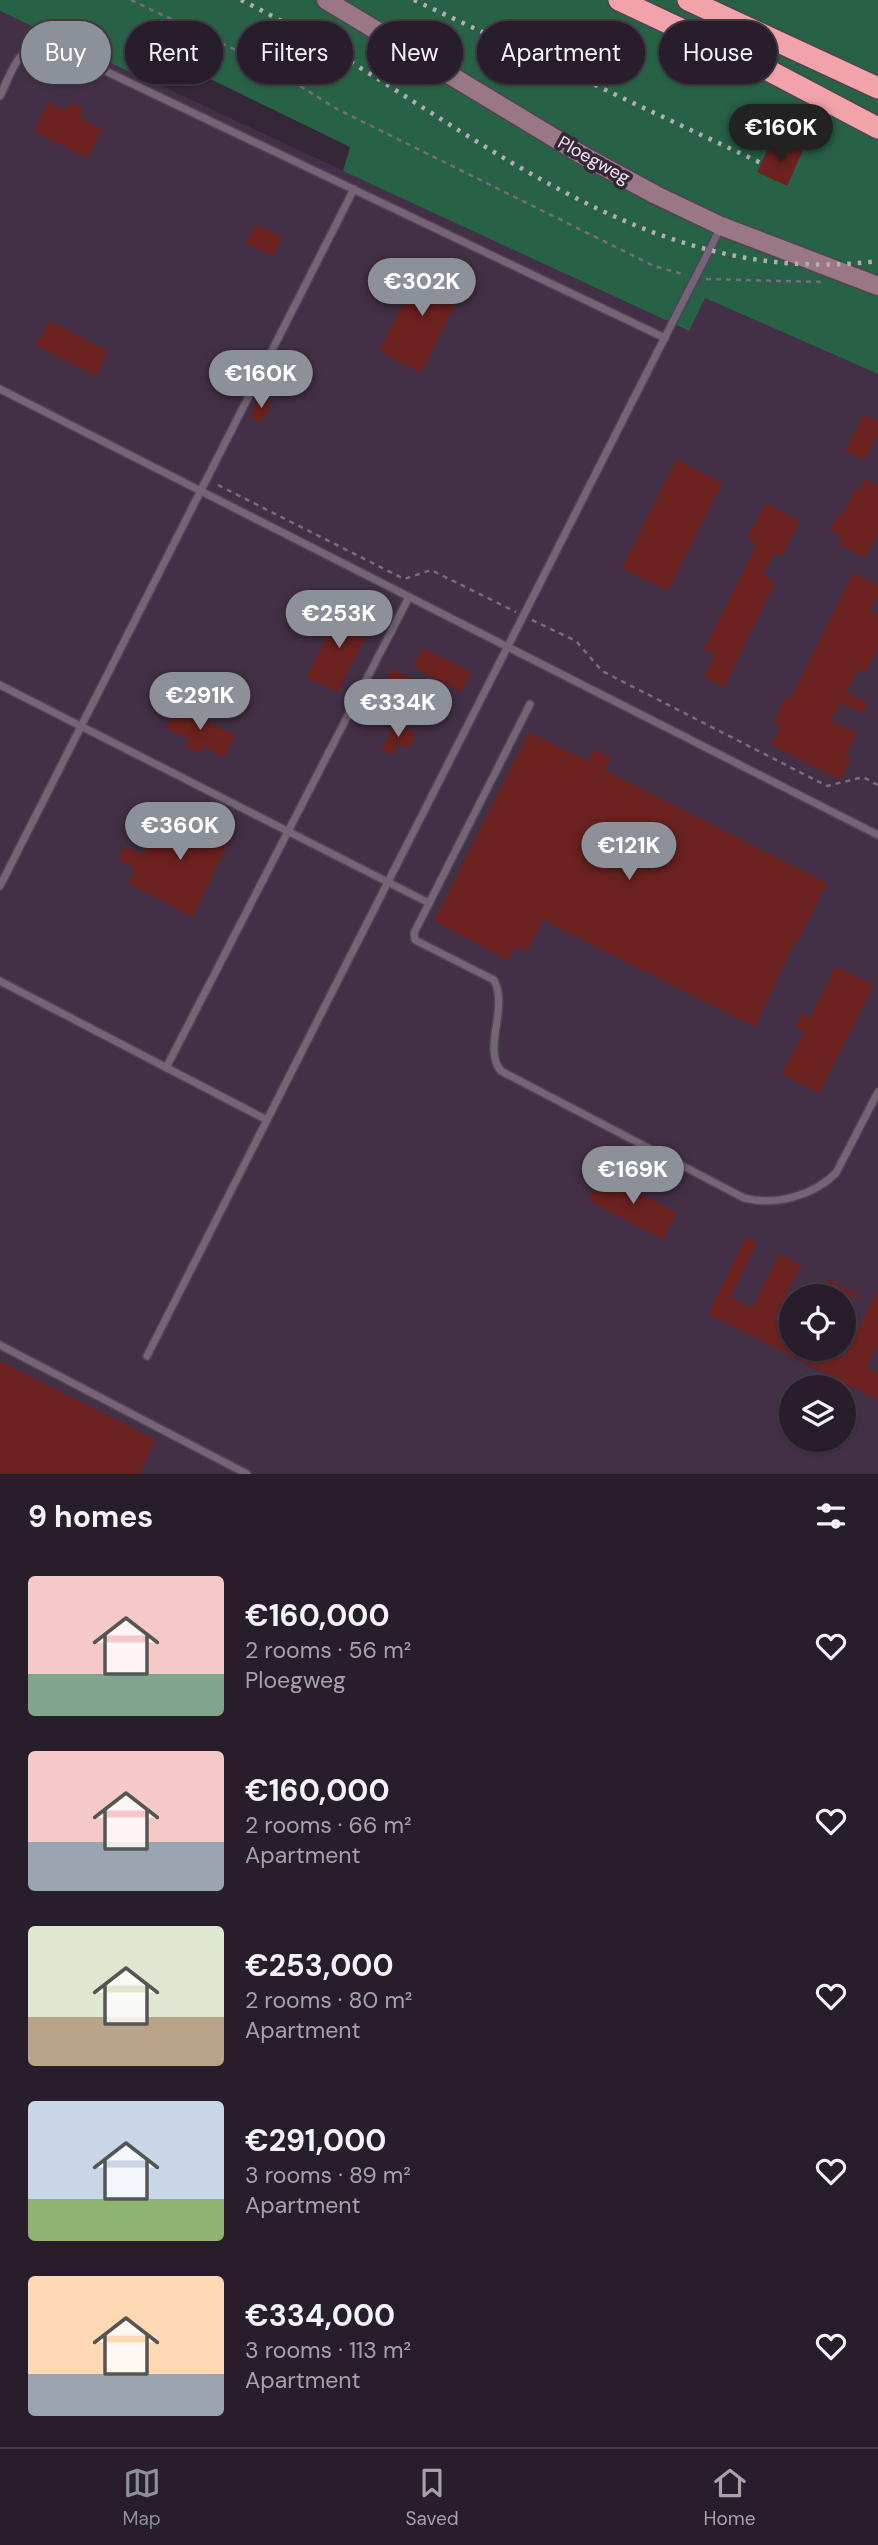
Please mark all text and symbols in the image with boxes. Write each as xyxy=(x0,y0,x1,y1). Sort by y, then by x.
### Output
chip: Buy xyxy=(21,21,111,84)
chip: Rent xyxy=(125,21,223,84)
chip: Filters xyxy=(237,21,353,84)
chip: New xyxy=(367,21,463,84)
chip: Apartment xyxy=(477,21,645,84)
chip: House xyxy=(659,21,777,84)
pin: €160K xyxy=(732,104,830,164)
text: €160K xyxy=(745,112,817,142)
street label: Ploegweg xyxy=(554,130,634,190)
pin: €302K xyxy=(373,258,471,318)
text: €302K xyxy=(384,266,460,296)
pin: €160K xyxy=(212,350,310,410)
text: €160K xyxy=(225,358,297,388)
pin: €253K xyxy=(290,590,388,650)
text: €253K xyxy=(302,598,376,628)
pin: €291K xyxy=(151,672,249,732)
text: €291K xyxy=(165,680,235,710)
pin: €334K xyxy=(349,680,447,739)
text: €334K xyxy=(360,687,436,717)
pin: €360K xyxy=(131,802,229,862)
text: €360K xyxy=(141,810,219,840)
pin: €121K xyxy=(580,822,678,882)
text: €121K xyxy=(597,830,661,860)
pin: €169K xyxy=(584,1146,682,1206)
text: €169K xyxy=(598,1154,668,1184)
map controls xyxy=(779,1284,856,1452)
button: locate xyxy=(779,1284,856,1361)
button: layers xyxy=(779,1375,856,1452)
text: 9 homes xyxy=(28,1497,153,1536)
icon: filters xyxy=(812,1497,850,1535)
text: €160,000 xyxy=(245,1596,390,1635)
icon: home xyxy=(84,1604,168,1688)
icon: heart xyxy=(812,1627,850,1665)
text: 2 rooms · 56 m² xyxy=(245,1635,411,1665)
text: Ploegweg xyxy=(245,1665,346,1695)
text: €160,000 xyxy=(245,1771,390,1810)
icon: home xyxy=(84,1779,168,1863)
icon: heart xyxy=(812,1802,850,1840)
text: 2 rooms · 66 m² xyxy=(245,1810,412,1840)
text: Apartment xyxy=(245,1840,360,1870)
text: €253,000 xyxy=(245,1946,394,1985)
icon: home xyxy=(84,1954,168,2038)
icon: heart xyxy=(812,1977,850,2015)
text: 2 rooms · 80 m² xyxy=(245,1985,412,2015)
text: Apartment xyxy=(245,2015,360,2045)
text: €291,000 xyxy=(245,2121,386,2160)
icon: home xyxy=(84,2129,168,2213)
icon: heart xyxy=(812,2152,850,2190)
text: 3 rooms · 89 m² xyxy=(245,2160,411,2190)
text: Apartment xyxy=(245,2190,360,2220)
text: €334,000 xyxy=(245,2296,395,2335)
icon: home xyxy=(84,2304,168,2388)
icon: heart xyxy=(812,2327,850,2365)
text: 3 rooms · 113 m² xyxy=(245,2335,411,2365)
text: Apartment xyxy=(245,2365,360,2395)
tab: Map xyxy=(122,2464,161,2531)
tab: Saved xyxy=(406,2464,459,2531)
tab: Home xyxy=(704,2464,756,2531)

